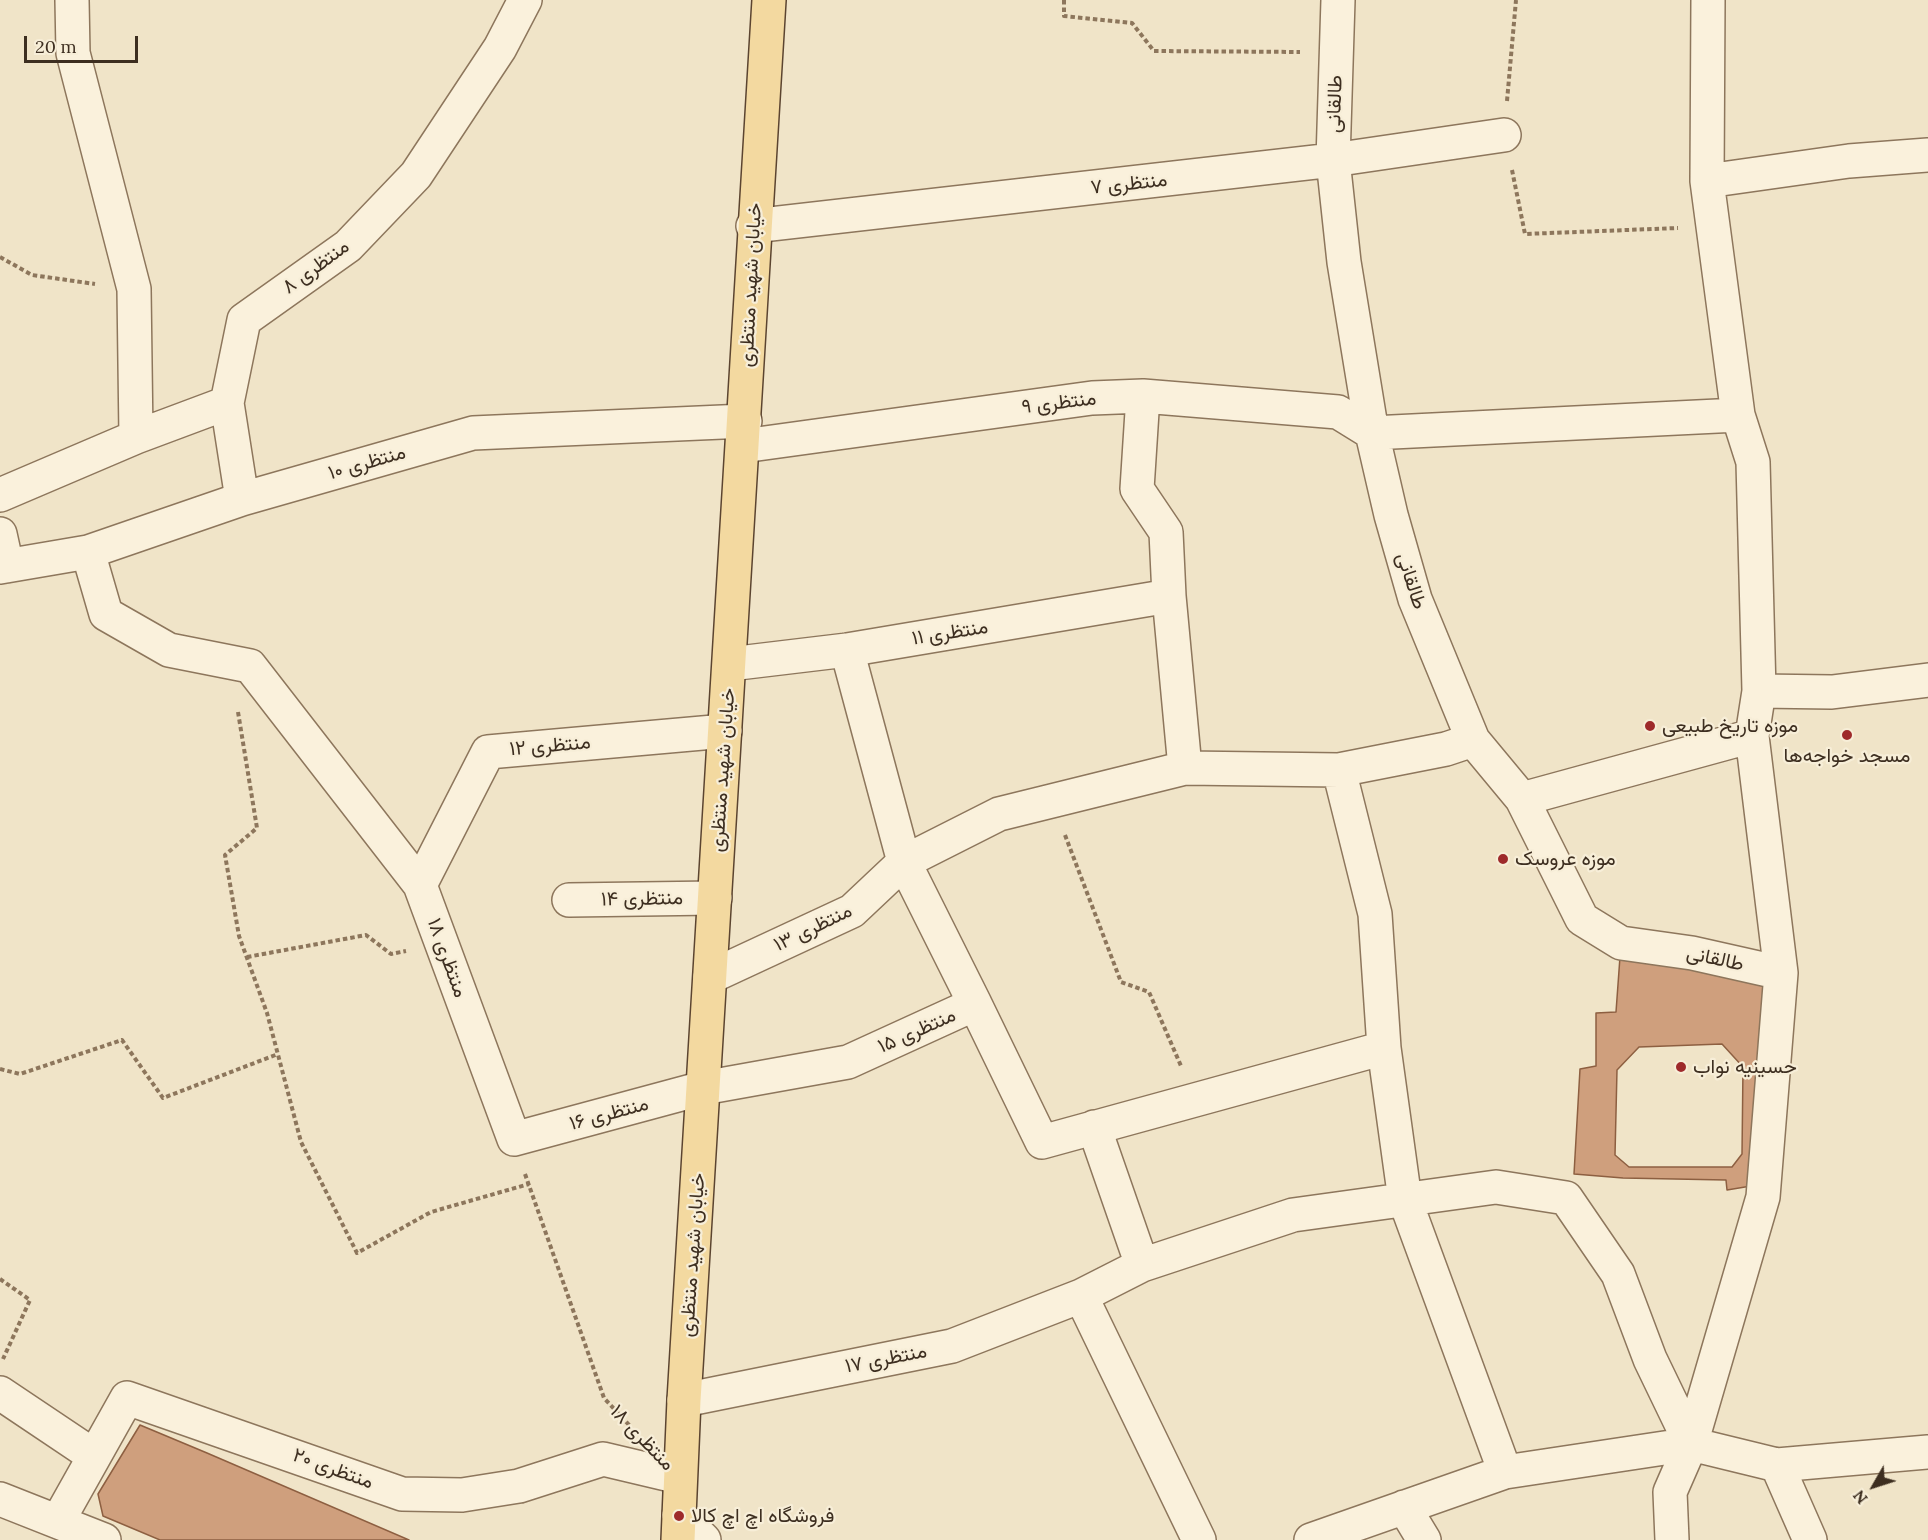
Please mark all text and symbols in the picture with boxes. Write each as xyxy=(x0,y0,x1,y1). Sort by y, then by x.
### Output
scale bar xyxy=(27,24,141,62)
text: 20 m xyxy=(35,35,77,58)
street label: طالقانی xyxy=(1322,75,1348,133)
street label: منتظری ۷ xyxy=(1089,168,1169,200)
street label: خیابان شهید منتظری xyxy=(735,202,767,368)
street label: منتظری ۸ xyxy=(278,235,354,299)
street label: منتظری ۹ xyxy=(1020,387,1098,419)
street label: منتظری ۱۰ xyxy=(326,441,408,485)
street label: طالقانی xyxy=(1391,550,1431,612)
street label: منتظری ۱۱ xyxy=(910,615,990,651)
street label: خیابان شهید منتظری xyxy=(705,687,741,853)
place label: موزه تاریخ طبیعی xyxy=(1662,714,1798,738)
marker: موزه تاریخ طبیعی xyxy=(1643,719,1657,733)
marker: مسجد خواجه‌ها xyxy=(1840,728,1854,742)
street label: منتظری ۱۲ xyxy=(508,730,592,762)
place label: مسجد خواجه‌ها xyxy=(1784,744,1910,768)
place label: موزه عروسک xyxy=(1515,847,1616,871)
marker: موزه عروسک xyxy=(1496,852,1510,866)
street label: منتظری ۱۴ xyxy=(601,886,683,912)
street label: منتظری ۱۳ xyxy=(770,899,856,957)
street label: منتظری ۱۸ xyxy=(422,915,472,1001)
street label: طالقانی xyxy=(1684,941,1746,977)
street label: منتظری ۱۵ xyxy=(874,1003,960,1059)
place label: حسینیه نواب xyxy=(1693,1055,1797,1079)
marker: حسینیه نواب xyxy=(1674,1060,1688,1074)
street label: منتظری ۱۶ xyxy=(567,1092,651,1136)
street label: خیابان شهید منتظری xyxy=(675,1172,711,1338)
street label: منتظری ۱۷ xyxy=(843,1339,929,1379)
street label: منتظری ۱۸ xyxy=(605,1400,679,1476)
street label: منتظری ۲۰ xyxy=(289,1443,377,1495)
north arrow xyxy=(1844,1456,1904,1516)
text: N xyxy=(1848,1486,1872,1508)
place label: فروشگاه اچ اچ کالا xyxy=(691,1504,834,1528)
marker: فروشگاه اچ اچ کالا xyxy=(672,1509,686,1523)

